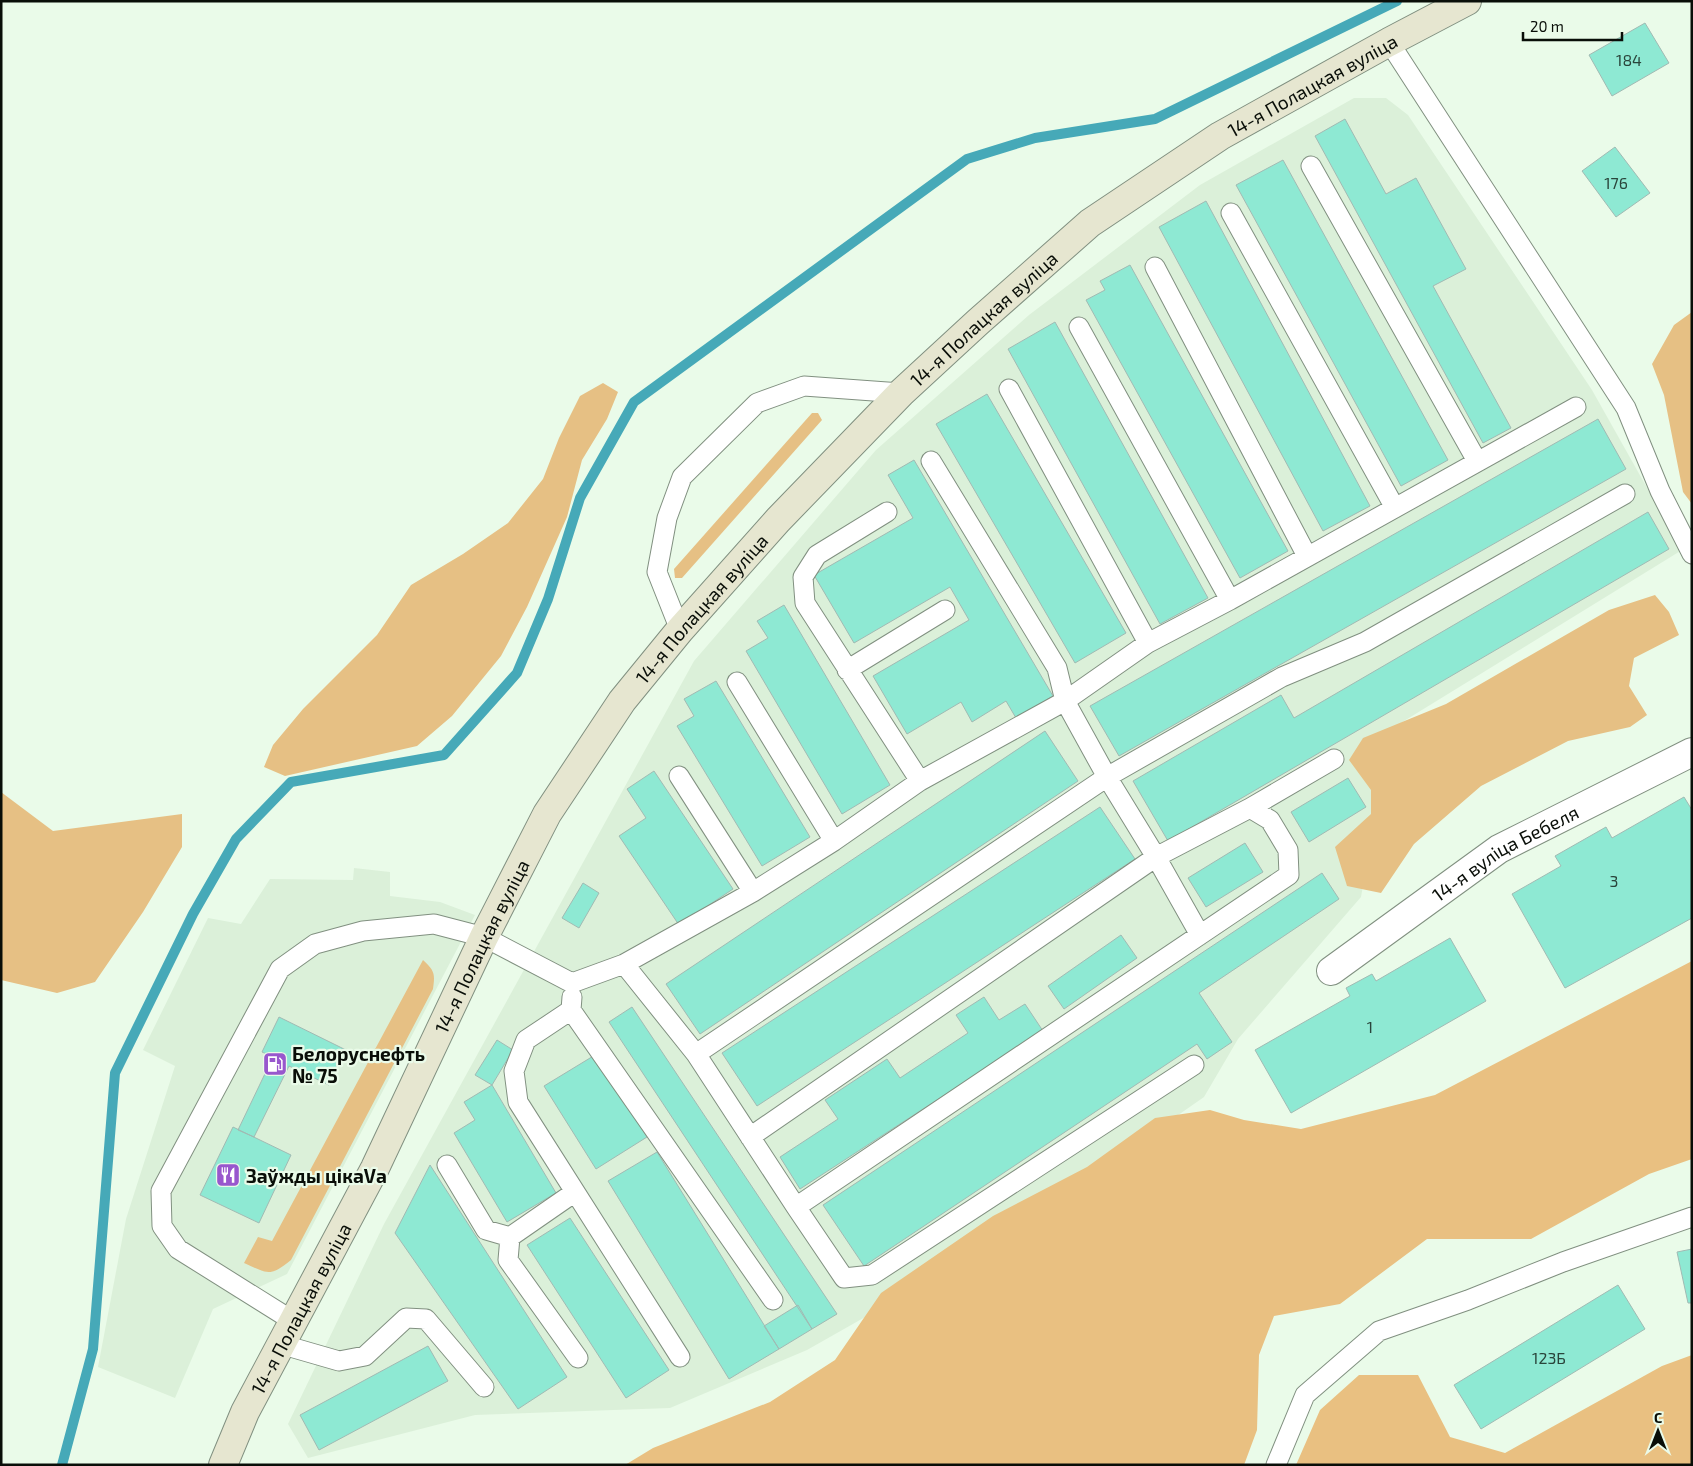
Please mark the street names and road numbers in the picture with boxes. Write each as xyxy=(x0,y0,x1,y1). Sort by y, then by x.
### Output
street label: 14-я Полацкая вуліца xyxy=(1223,28,1401,141)
street label: 14-я Полацкая вуліца xyxy=(905,246,1062,391)
street label: 14-я Полацкая вуліца xyxy=(630,529,772,688)
street label: 14-я вуліца Бебеля xyxy=(1427,800,1582,906)
street label: 14-я Полацкая вуліца xyxy=(429,855,533,1037)
street label: 14-я Полацкая вуліца xyxy=(245,1219,355,1398)

